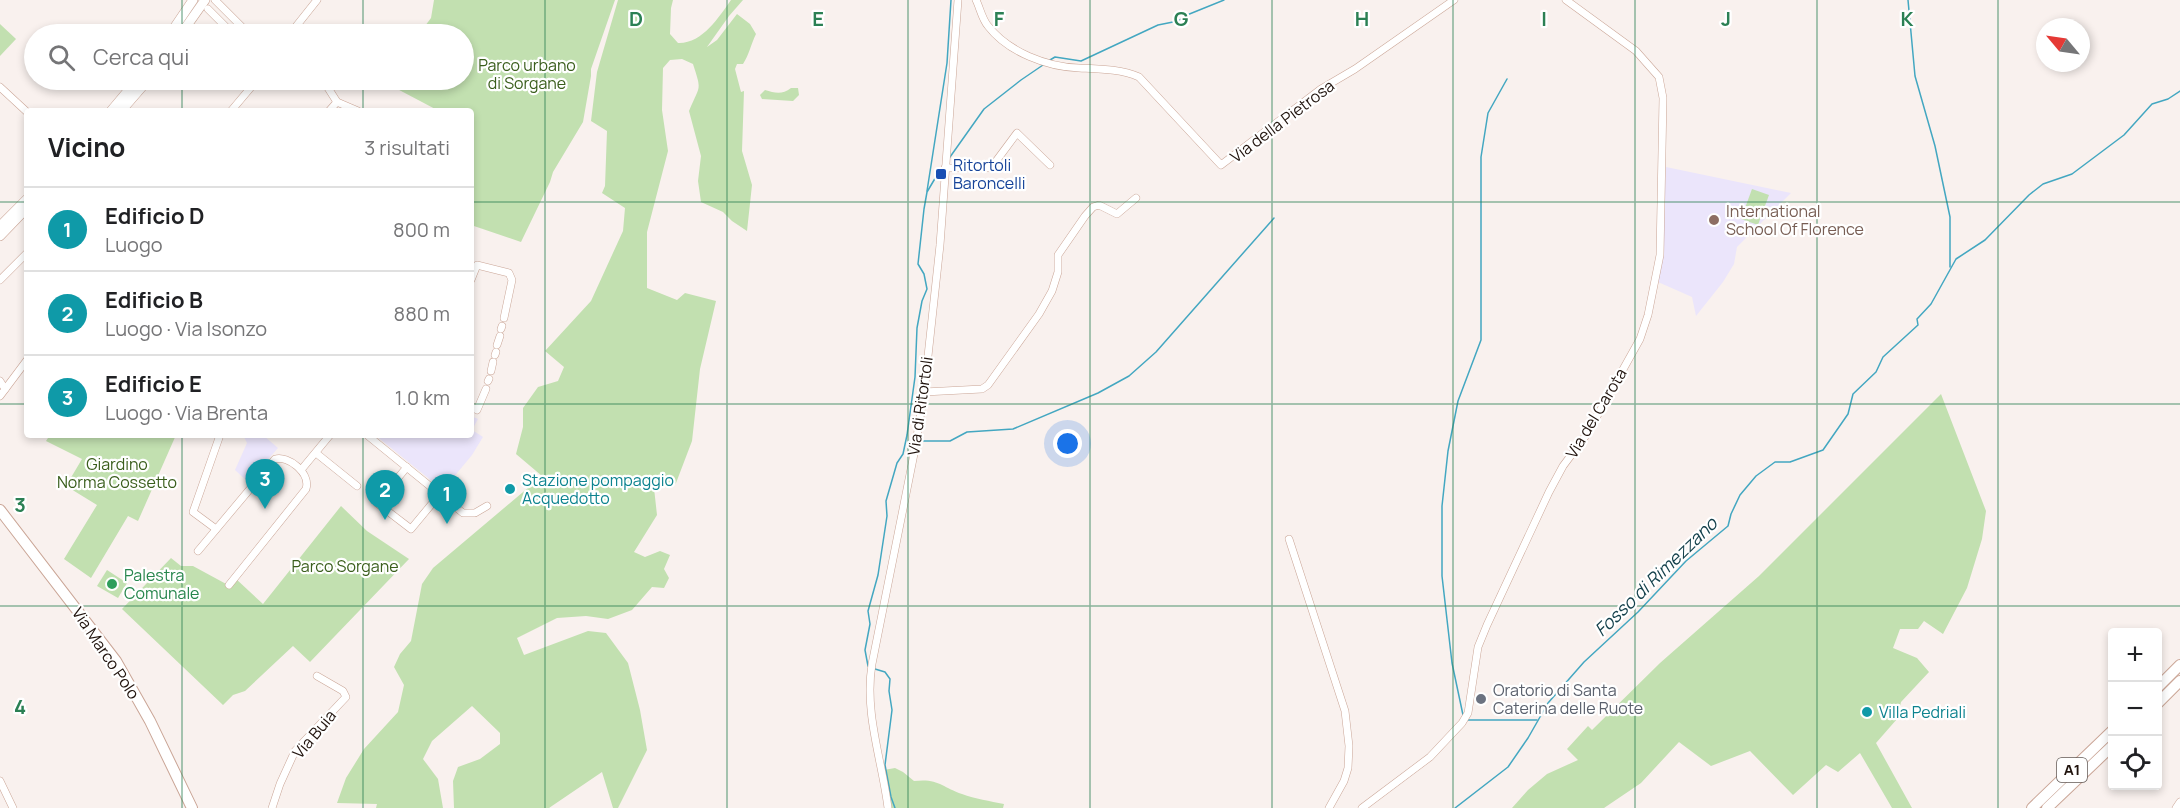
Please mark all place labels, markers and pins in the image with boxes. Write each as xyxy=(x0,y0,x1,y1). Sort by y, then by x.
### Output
place label: Ritortoli Baroncelli xyxy=(953,154,1025,194)
marker: Ritortoli Baroncelli xyxy=(934,167,948,181)
place label: International School Of Florence xyxy=(1726,200,1864,240)
marker: International School Of Florence xyxy=(1707,213,1721,227)
pin: 3 xyxy=(246,460,284,509)
place label: Stazione pompaggio Acquedotto xyxy=(522,469,674,509)
pin: 2 xyxy=(366,470,404,520)
pin: 1 xyxy=(428,474,466,524)
marker: Stazione pompaggio Acquedotto xyxy=(503,482,517,496)
place label: Palestra Comunale xyxy=(124,564,199,604)
marker: Palestra Comunale xyxy=(105,577,119,591)
place label: Oratorio di Santa Caterina delle Ruote xyxy=(1493,679,1643,719)
marker: Oratorio di Santa Caterina delle Ruote xyxy=(1474,692,1488,706)
place label: Villa Pedriali xyxy=(1879,701,1966,723)
marker: Villa Pedriali xyxy=(1860,705,1874,719)

